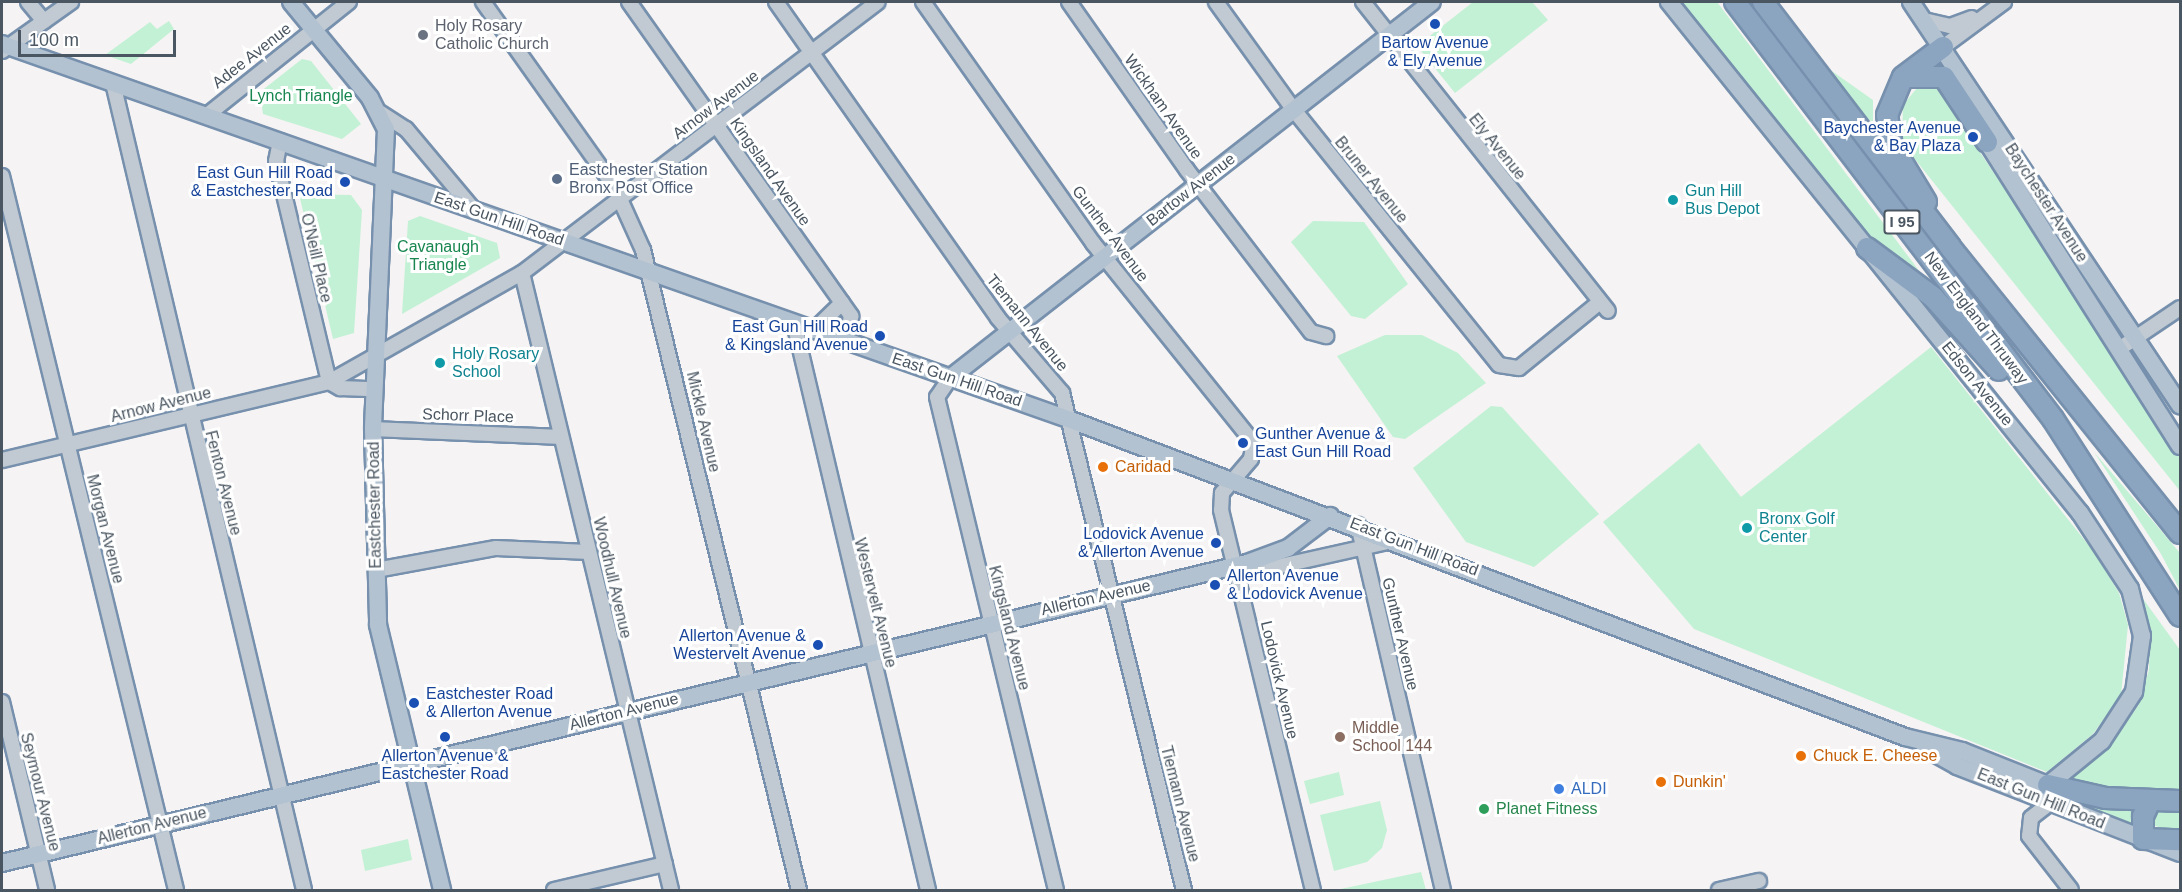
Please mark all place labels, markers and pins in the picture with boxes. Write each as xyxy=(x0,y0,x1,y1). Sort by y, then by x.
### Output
place label: Holy Rosary Catholic Church xyxy=(435,16,549,54)
marker: Bartow Avenue & Ely Avenue xyxy=(1428,17,1442,31)
marker: Holy Rosary Catholic Church xyxy=(416,28,430,42)
place label: Bartow Avenue & Ely Avenue xyxy=(1381,33,1489,71)
place label: Baychester Avenue & Bay Plaza xyxy=(1823,118,1961,156)
marker: Baychester Avenue & Bay Plaza xyxy=(1966,130,1980,144)
place label: Eastchester Station Bronx Post Office xyxy=(569,160,708,198)
place label: East Gun Hill Road & Eastchester Road xyxy=(191,163,333,201)
marker: Eastchester Station Bronx Post Office xyxy=(550,172,564,186)
marker: East Gun Hill Road & Eastchester Road xyxy=(338,175,352,189)
place label: Gun Hill Bus Depot xyxy=(1685,181,1760,219)
marker: Gun Hill Bus Depot xyxy=(1666,193,1680,207)
place label: East Gun Hill Road & Kingsland Avenue xyxy=(724,317,868,355)
marker: East Gun Hill Road & Kingsland Avenue xyxy=(873,329,887,343)
place label: Holy Rosary School xyxy=(452,344,539,382)
marker: Holy Rosary School xyxy=(433,356,447,370)
place label: Gunther Avenue & East Gun Hill Road xyxy=(1255,424,1391,462)
marker: Gunther Avenue & East Gun Hill Road xyxy=(1236,436,1250,450)
place label: Caridad xyxy=(1115,457,1171,477)
marker: Caridad xyxy=(1096,460,1110,474)
place label: Bronx Golf Center xyxy=(1759,509,1835,547)
marker: Bronx Golf Center xyxy=(1740,521,1754,535)
place label: Lodovick Avenue & Allerton Avenue xyxy=(1076,524,1204,562)
marker: Lodovick Avenue & Allerton Avenue xyxy=(1209,536,1223,550)
place label: Allerton Avenue & Lodovick Avenue xyxy=(1227,566,1364,604)
marker: Allerton Avenue & Lodovick Avenue xyxy=(1208,578,1222,592)
place label: Allerton Avenue & Westervelt Avenue xyxy=(672,626,806,664)
marker: Allerton Avenue & Westervelt Avenue xyxy=(811,638,825,652)
place label: Eastchester Road & Allerton Avenue xyxy=(426,684,554,722)
marker: Eastchester Road & Allerton Avenue xyxy=(407,696,421,710)
place label: Middle School 144 xyxy=(1352,718,1432,756)
marker: Allerton Avenue & Eastchester Road xyxy=(438,730,452,744)
marker: Middle School 144 xyxy=(1333,730,1347,744)
place label: Allerton Avenue & Eastchester Road xyxy=(381,746,509,784)
place label: Chuck E. Cheese xyxy=(1813,746,1938,766)
marker: Chuck E. Cheese xyxy=(1794,749,1808,763)
place label: Dunkin' xyxy=(1673,772,1726,792)
marker: Dunkin' xyxy=(1654,775,1668,789)
place label: ALDI xyxy=(1571,779,1607,799)
marker: ALDI xyxy=(1552,782,1566,796)
place label: Planet Fitness xyxy=(1496,799,1597,819)
marker: Planet Fitness xyxy=(1477,802,1491,816)

